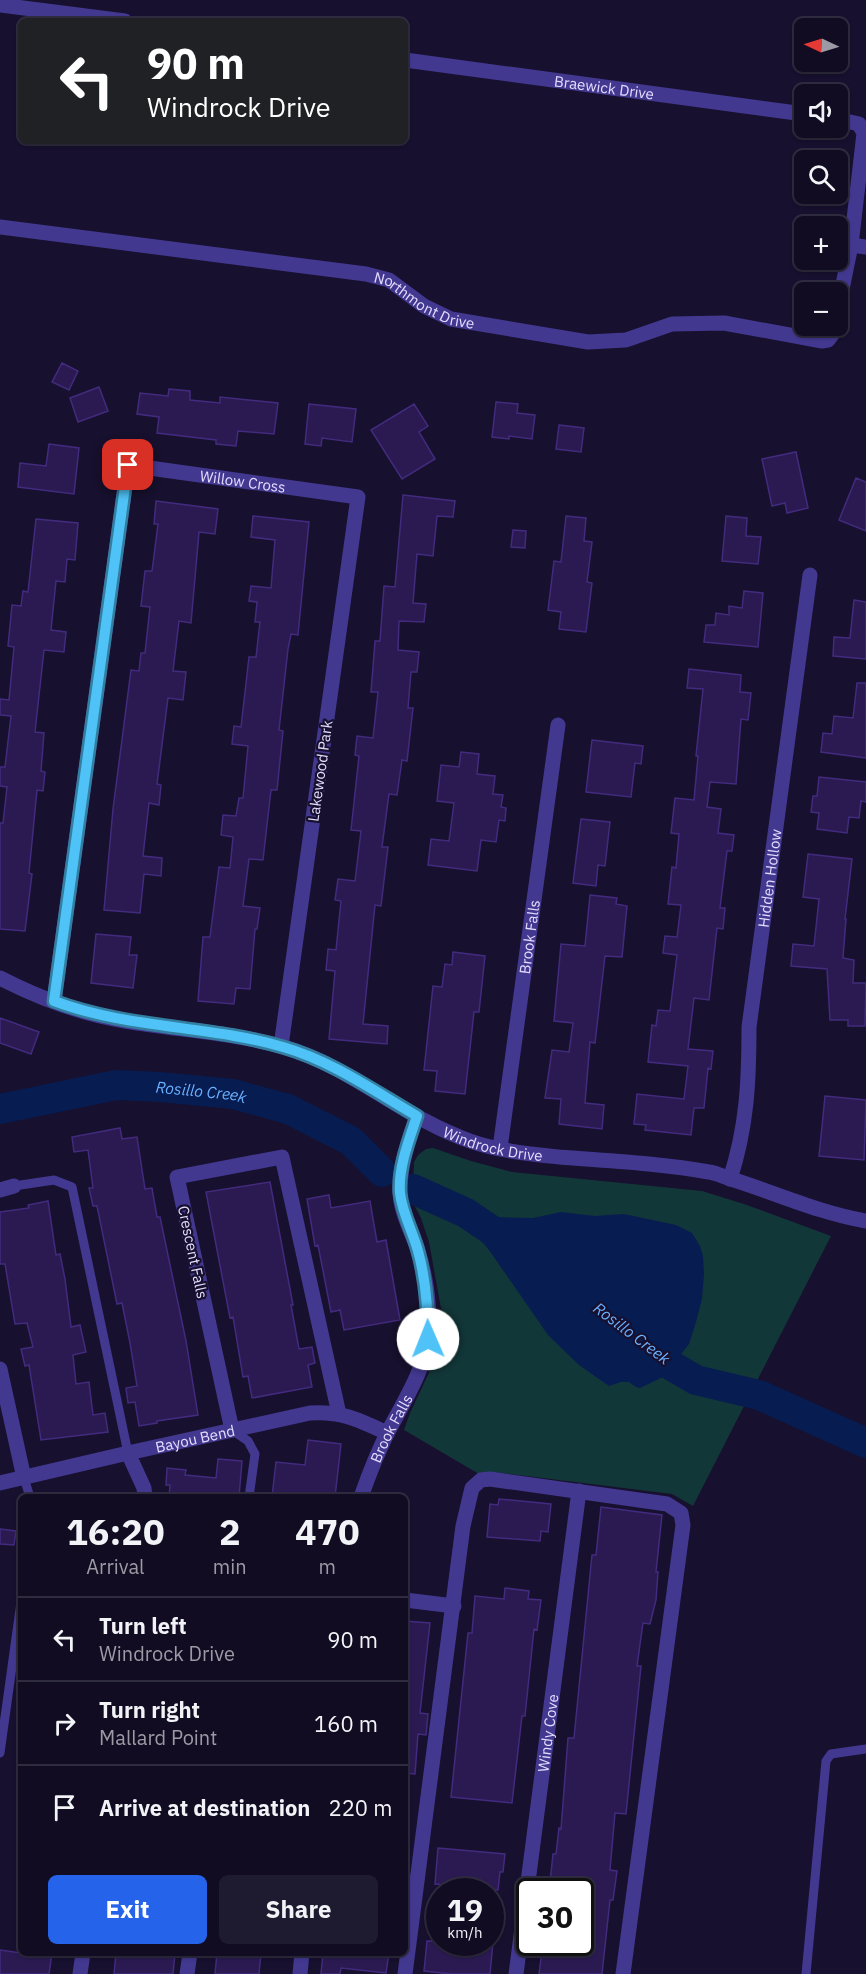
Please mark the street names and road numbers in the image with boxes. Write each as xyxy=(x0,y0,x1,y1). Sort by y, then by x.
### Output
street label: Braewick Drive xyxy=(553,71,655,103)
street label: Northmont Drive xyxy=(372,267,476,332)
street label: Willow Cross xyxy=(199,466,287,496)
street label: Lakewood Park xyxy=(303,719,337,823)
street label: Hidden Hollow xyxy=(753,827,785,929)
street label: Brook Falls xyxy=(514,899,543,975)
street label: Windrock Drive xyxy=(440,1122,544,1165)
street label: Crescent Falls xyxy=(174,1204,212,1300)
street label: Brook Falls xyxy=(366,1391,416,1465)
street label: Bayou Bend xyxy=(153,1420,236,1456)
street label: Windy Cove xyxy=(533,1693,562,1773)

